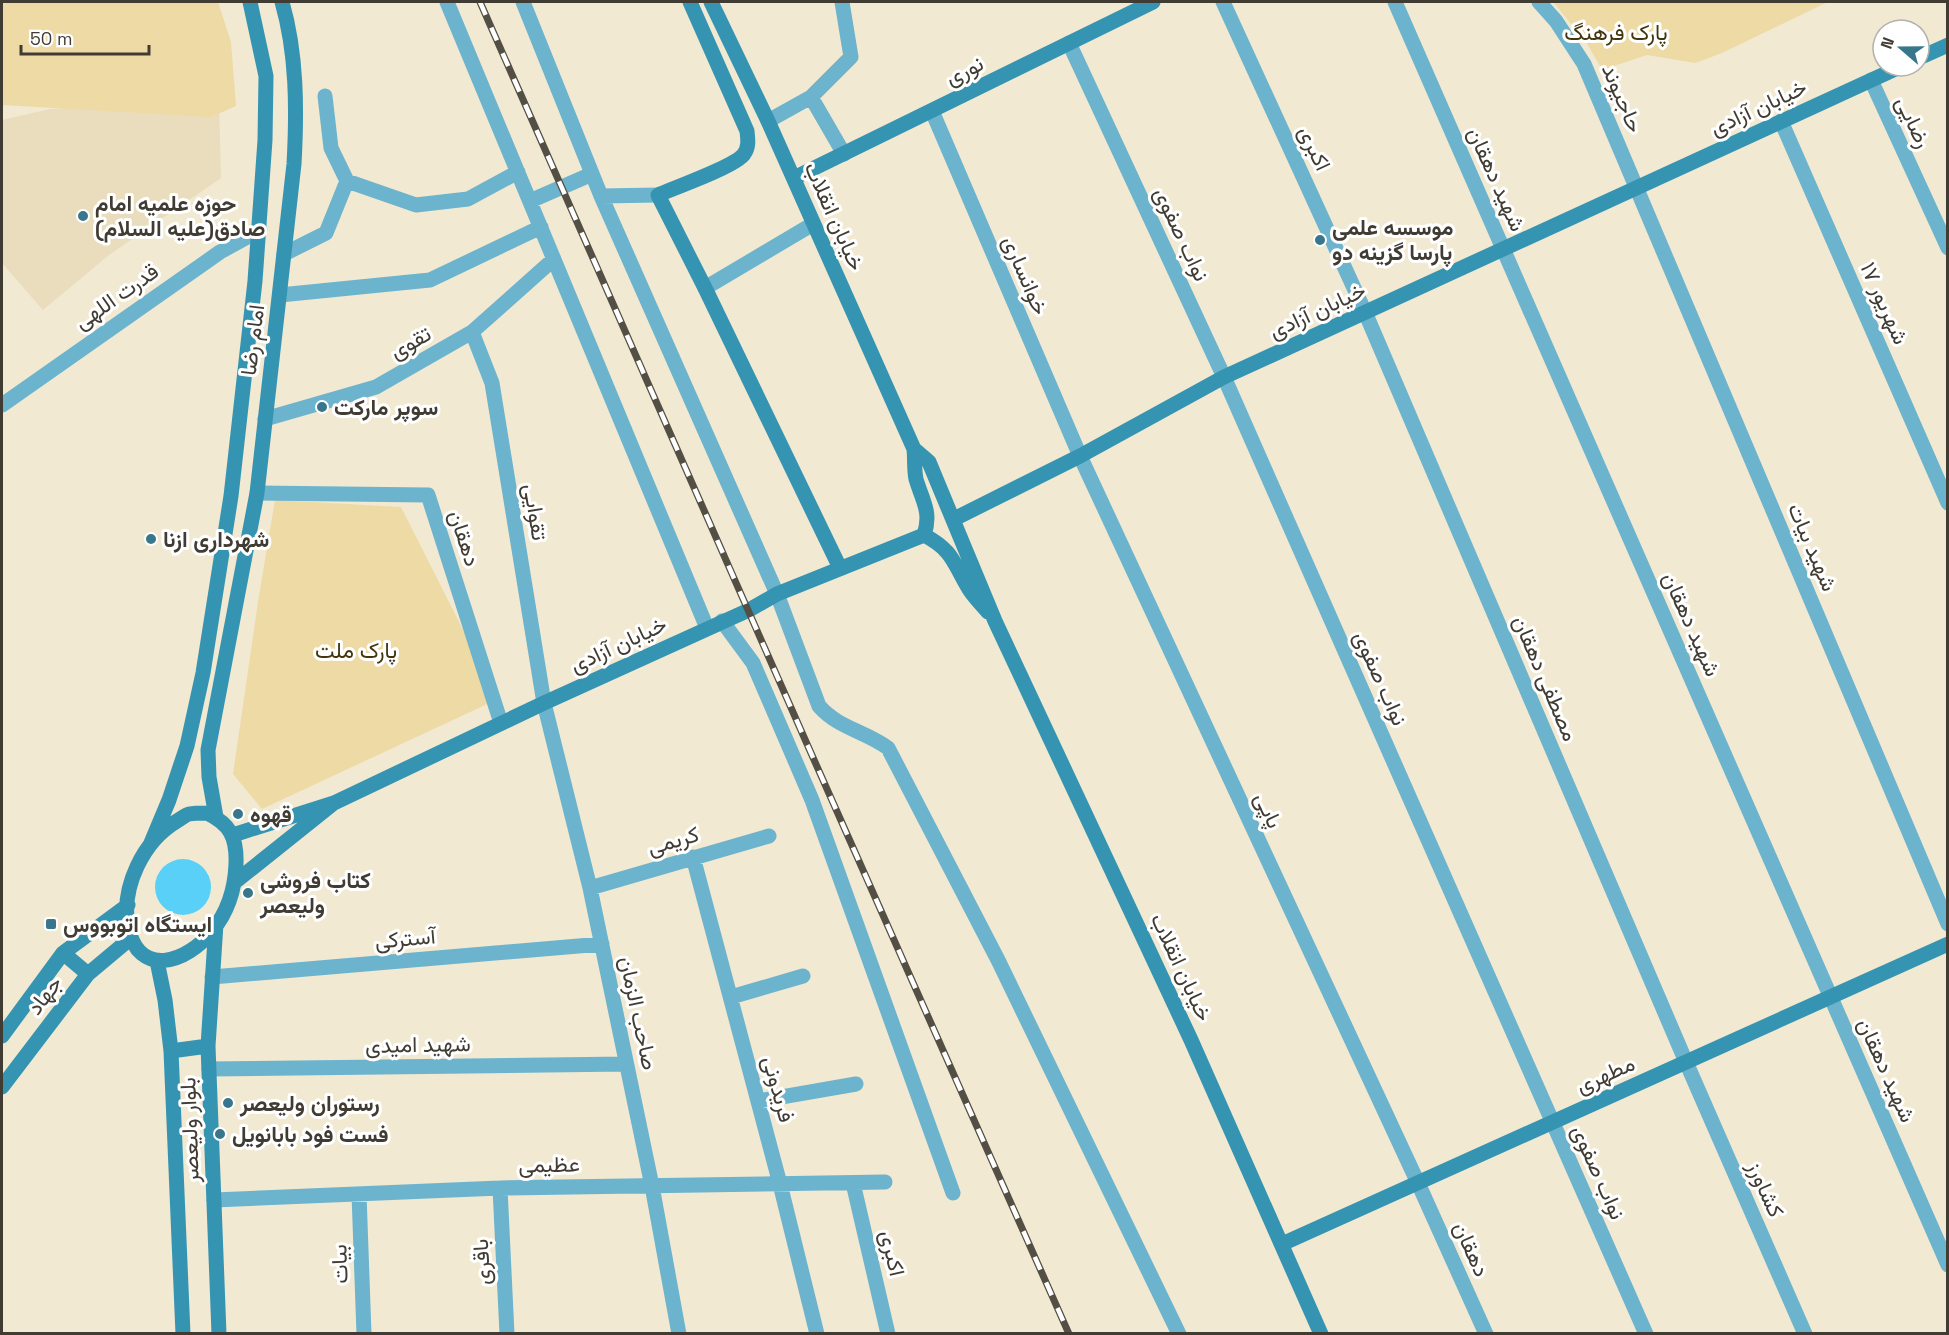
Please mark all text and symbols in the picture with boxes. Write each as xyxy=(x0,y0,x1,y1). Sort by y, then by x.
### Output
scale bar xyxy=(21,18,148,56)
park label: پارک فرهنگ xyxy=(1564,18,1668,47)
north arrow xyxy=(1871,18,1931,78)
text: 50 m xyxy=(30,27,72,50)
text: N xyxy=(1876,34,1899,52)
street label: نوری xyxy=(940,49,988,91)
street label: حاجیوند xyxy=(1596,59,1650,137)
street label: خیابان آزادی xyxy=(1705,72,1811,142)
street label: رضایی xyxy=(1890,92,1938,152)
street label: اکبری xyxy=(1292,121,1338,175)
street label: شهید دهقان xyxy=(1462,123,1532,235)
street label: خیابان انقلاب xyxy=(799,157,871,275)
street label: نواب صفوی xyxy=(1148,182,1216,286)
place label: حوزه علمیه امام صادق(علیه السلام) xyxy=(95,189,265,243)
marker: حوزه علمیه امام صادق(علیه السلام) xyxy=(76,209,90,223)
place label: موسسه علمی پارسا گزینه دو xyxy=(1332,213,1453,268)
street label: خوانساری xyxy=(997,231,1055,319)
marker: موسسه علمی پارسا گزینه دو xyxy=(1313,233,1327,247)
street label: قدرت اللهی xyxy=(68,257,164,335)
street label: ۱۷ شهریور xyxy=(1854,258,1916,348)
street label: خیابان آزادی xyxy=(1264,275,1370,345)
street label: امام رضا xyxy=(234,303,271,377)
street label: تقوی xyxy=(384,319,436,365)
place label: سوپر مارکت xyxy=(334,393,438,423)
marker: سوپر مارکت xyxy=(315,400,329,414)
street label: تقوایی xyxy=(518,482,554,542)
street label: شهید بیات xyxy=(1782,499,1844,595)
street label: دهقان xyxy=(443,506,487,570)
place label: شهرداری ازنا xyxy=(163,525,269,553)
marker: شهرداری ازنا xyxy=(144,532,158,546)
street label: شهید دهقان xyxy=(1657,568,1727,680)
street label: خیابان آزادی xyxy=(565,609,671,679)
street label: مصطفی دهقان xyxy=(1507,611,1585,745)
street label: نواب صفوی xyxy=(1348,626,1414,730)
park label: پارک ملت xyxy=(315,636,397,665)
street label: پاپی xyxy=(1248,787,1289,833)
place label: قهوه xyxy=(250,800,292,828)
marker: قهوه xyxy=(231,807,245,821)
street label: کریمی xyxy=(644,819,702,861)
place label: کتاب فروشی ولیعصر xyxy=(259,866,371,919)
marker: کتاب فروشی ولیعصر xyxy=(241,886,255,900)
street label: خیابان انقلاب xyxy=(1145,908,1219,1026)
place label: ایستگاه اتوبووس xyxy=(63,910,212,938)
marker: ایستگاه اتوبووس xyxy=(44,917,58,931)
street label: آسترکی xyxy=(373,921,438,955)
street label: صاحب الزمان xyxy=(613,954,665,1072)
street label: جهاد xyxy=(20,970,68,1020)
street label: شهید دهقان xyxy=(1852,1014,1922,1126)
street label: شهید امیدی xyxy=(365,1029,471,1059)
street label: مطهری xyxy=(1571,1049,1639,1099)
street label: فریدونی xyxy=(757,1053,801,1125)
street label: بلوار ولیعصر xyxy=(173,1077,205,1184)
place label: رستوران ولیعصر xyxy=(239,1089,380,1117)
marker: رستوران ولیعصر xyxy=(221,1096,235,1110)
place label: فست فود بابانویل xyxy=(232,1120,389,1148)
street label: نواب صفوی xyxy=(1566,1120,1632,1224)
marker: فست فود بابانویل xyxy=(213,1127,227,1141)
street label: عظیمی xyxy=(518,1149,580,1179)
street label: کشاورز xyxy=(1741,1156,1791,1222)
street label: دهقان xyxy=(1448,1217,1496,1281)
street label: اکبری xyxy=(874,1227,912,1279)
street label: باقری xyxy=(466,1238,496,1286)
street label: بیات xyxy=(324,1244,354,1284)

